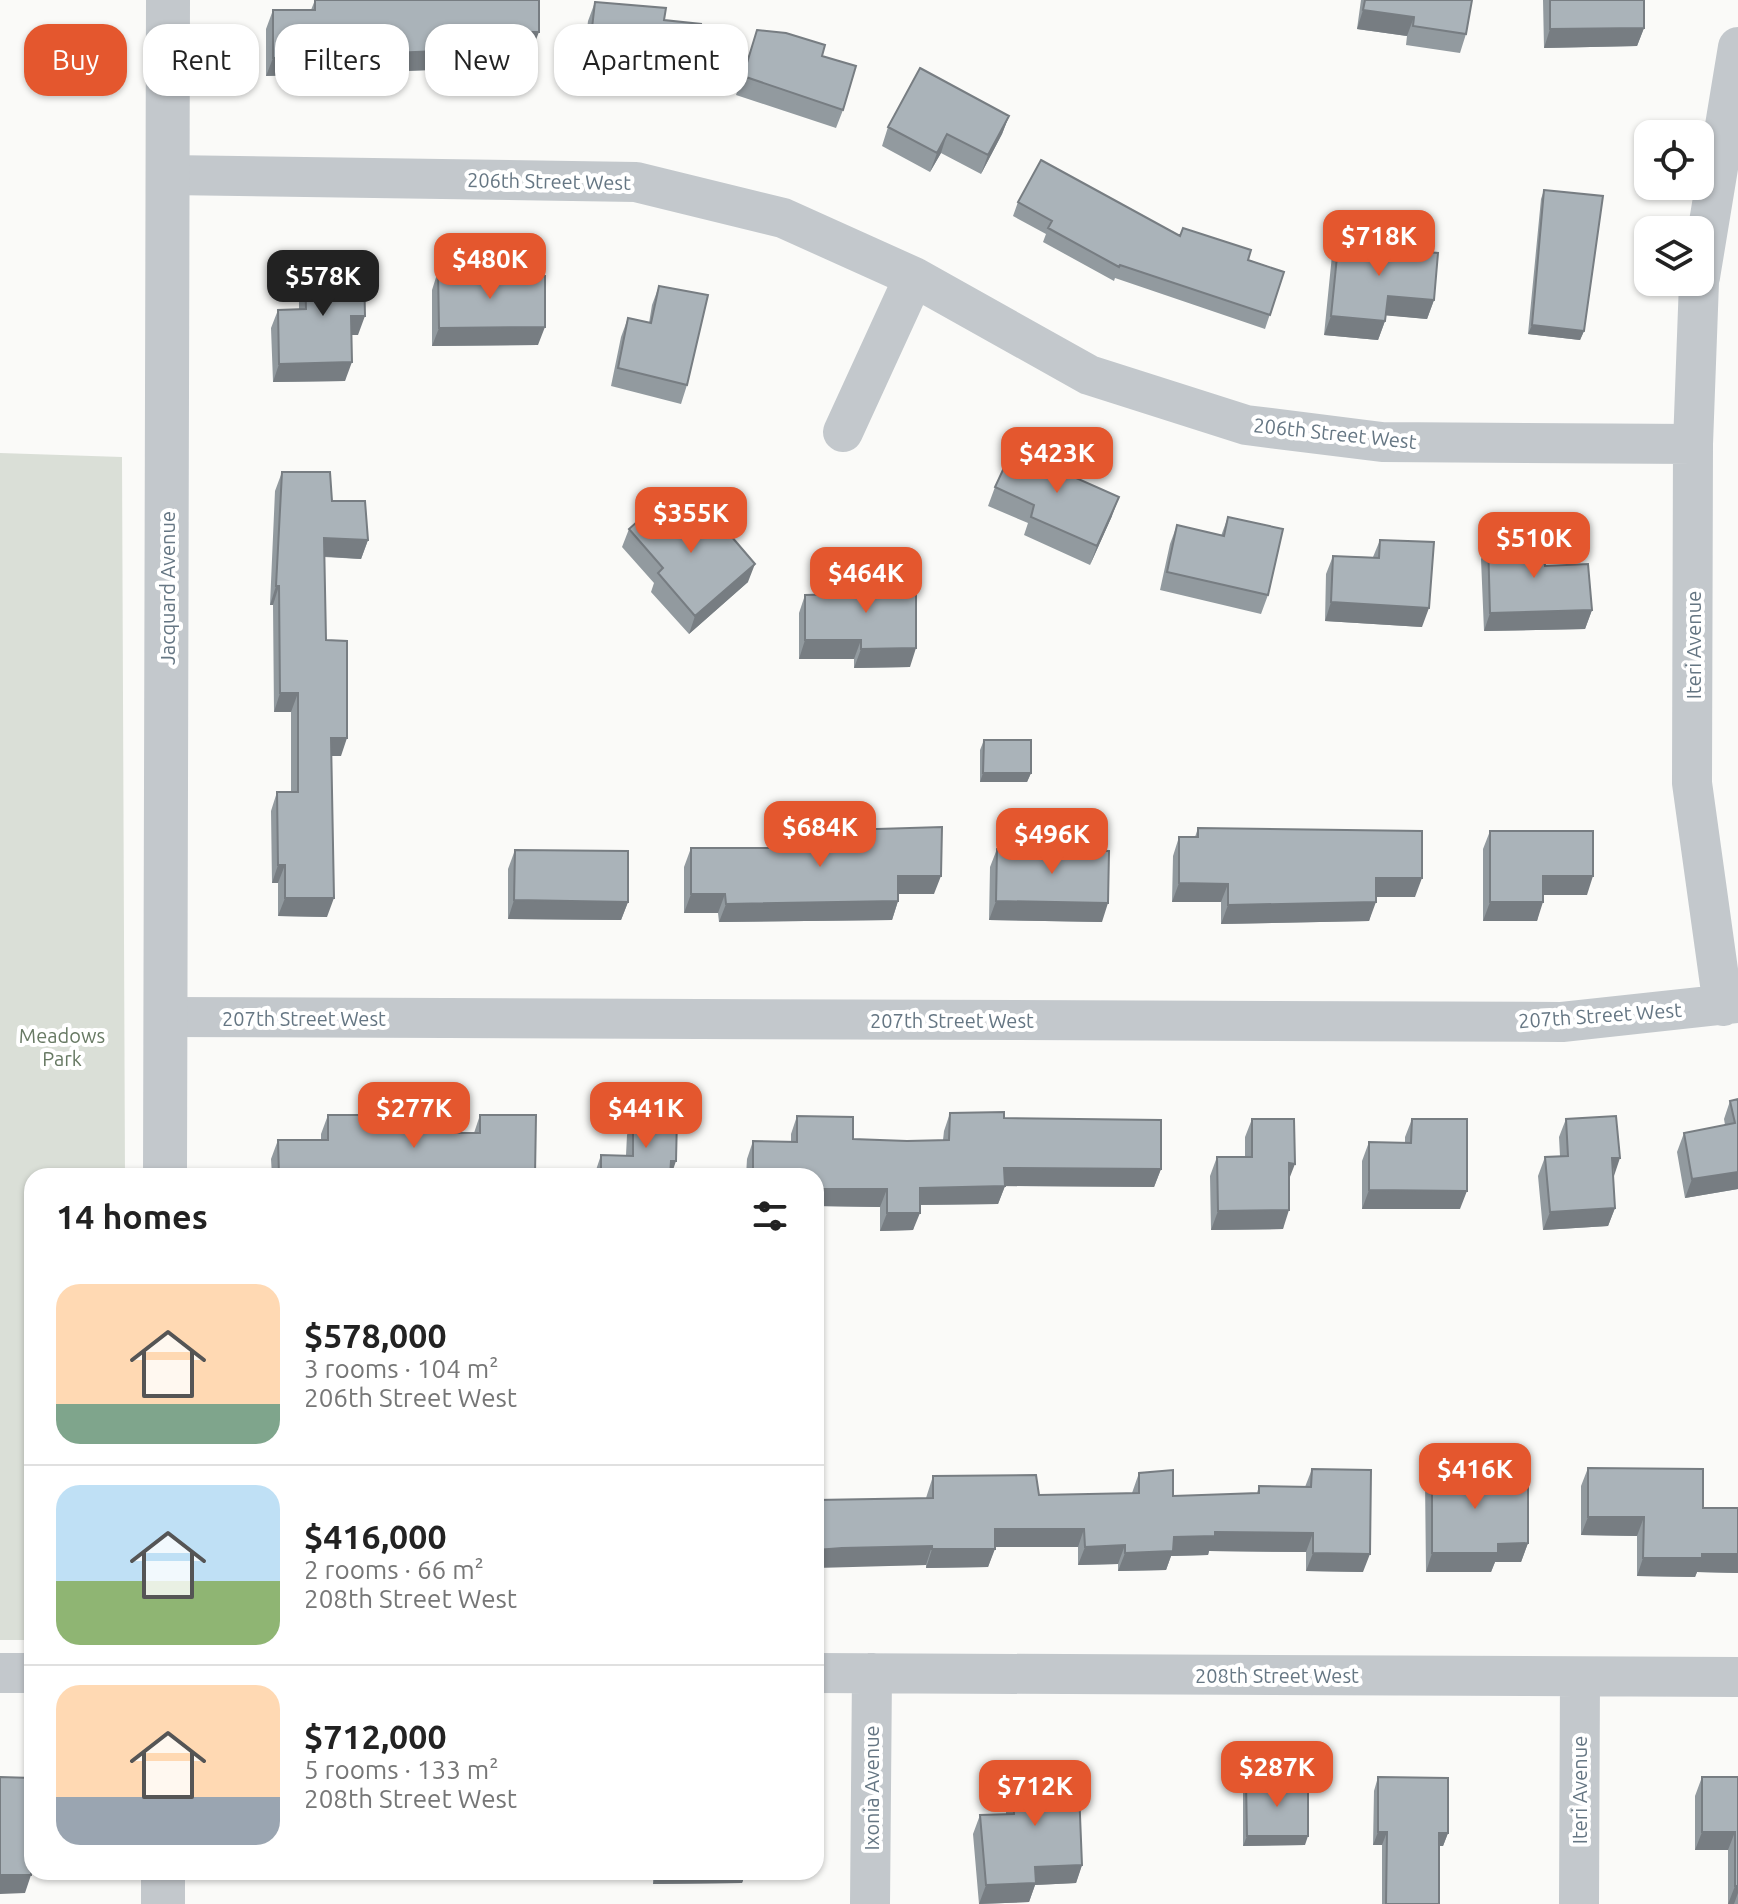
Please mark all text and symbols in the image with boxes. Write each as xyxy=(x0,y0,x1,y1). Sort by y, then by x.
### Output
chip: Buy xyxy=(24,24,127,96)
chip: Rent xyxy=(143,24,259,96)
chip: Filters xyxy=(275,24,409,96)
chip: New xyxy=(425,24,538,96)
chip: Apartment xyxy=(554,24,748,96)
map controls xyxy=(1634,120,1714,296)
button: locate xyxy=(1634,120,1714,200)
street label: 206th Street West xyxy=(467,168,631,194)
pin: $718K xyxy=(1323,210,1435,278)
button: layers xyxy=(1634,216,1714,296)
text: $718K xyxy=(1341,221,1417,250)
pin: $480K xyxy=(434,233,546,301)
text: $480K xyxy=(452,244,528,273)
pin: $578K xyxy=(267,250,379,318)
text: $578K xyxy=(285,261,361,290)
street label: 206th Street West xyxy=(1252,413,1418,453)
pin: $423K xyxy=(1001,427,1113,495)
text: $423K xyxy=(1019,438,1095,467)
pin: $355K xyxy=(635,487,747,555)
text: $355K xyxy=(653,498,729,527)
street label: Jacquard Avenue xyxy=(156,511,179,665)
pin: $510K xyxy=(1478,512,1590,580)
text: $510K xyxy=(1496,523,1572,552)
pin: $464K xyxy=(810,547,922,615)
text: $464K xyxy=(828,558,904,587)
street label: Iteri Avenue xyxy=(1682,591,1705,699)
pin: $684K xyxy=(764,801,876,869)
pin: $496K xyxy=(996,808,1108,876)
text: $684K xyxy=(782,812,858,841)
text: $496K xyxy=(1014,819,1090,848)
street label: 207th Street West xyxy=(1517,998,1683,1032)
street label: 207th Street West xyxy=(222,1007,386,1030)
street label: 207th Street West xyxy=(870,1009,1034,1032)
park label: Meadows Park xyxy=(19,1024,105,1070)
pin: $277K xyxy=(358,1082,470,1150)
pin: $441K xyxy=(590,1082,702,1150)
text: $277K xyxy=(376,1093,452,1122)
text: $441K xyxy=(608,1093,684,1122)
icon: filters xyxy=(748,1194,792,1238)
text: 14 homes xyxy=(56,1197,208,1235)
icon: home xyxy=(120,1316,216,1412)
text: $578,000 xyxy=(304,1316,447,1354)
text: 3 rooms · 104 m² xyxy=(304,1354,499,1383)
text: 206th Street West xyxy=(304,1383,517,1412)
pin: $416K xyxy=(1419,1443,1531,1511)
text: $416K xyxy=(1437,1454,1513,1483)
icon: home xyxy=(120,1517,216,1613)
text: $416,000 xyxy=(304,1517,447,1555)
text: 2 rooms · 66 m² xyxy=(304,1555,484,1584)
text: 208th Street West xyxy=(304,1584,517,1613)
street label: 208th Street West xyxy=(1195,1664,1359,1687)
icon: home xyxy=(120,1717,216,1813)
text: $712,000 xyxy=(304,1717,447,1755)
street label: Ixonia Avenue xyxy=(860,1725,883,1851)
street label: Iteri Avenue xyxy=(1568,1736,1591,1844)
pin: $287K xyxy=(1221,1741,1333,1809)
text: $287K xyxy=(1239,1752,1315,1781)
text: 5 rooms · 133 m² xyxy=(304,1755,499,1784)
pin: $712K xyxy=(979,1760,1091,1828)
text: $712K xyxy=(997,1771,1073,1800)
text: 208th Street West xyxy=(304,1784,517,1813)

